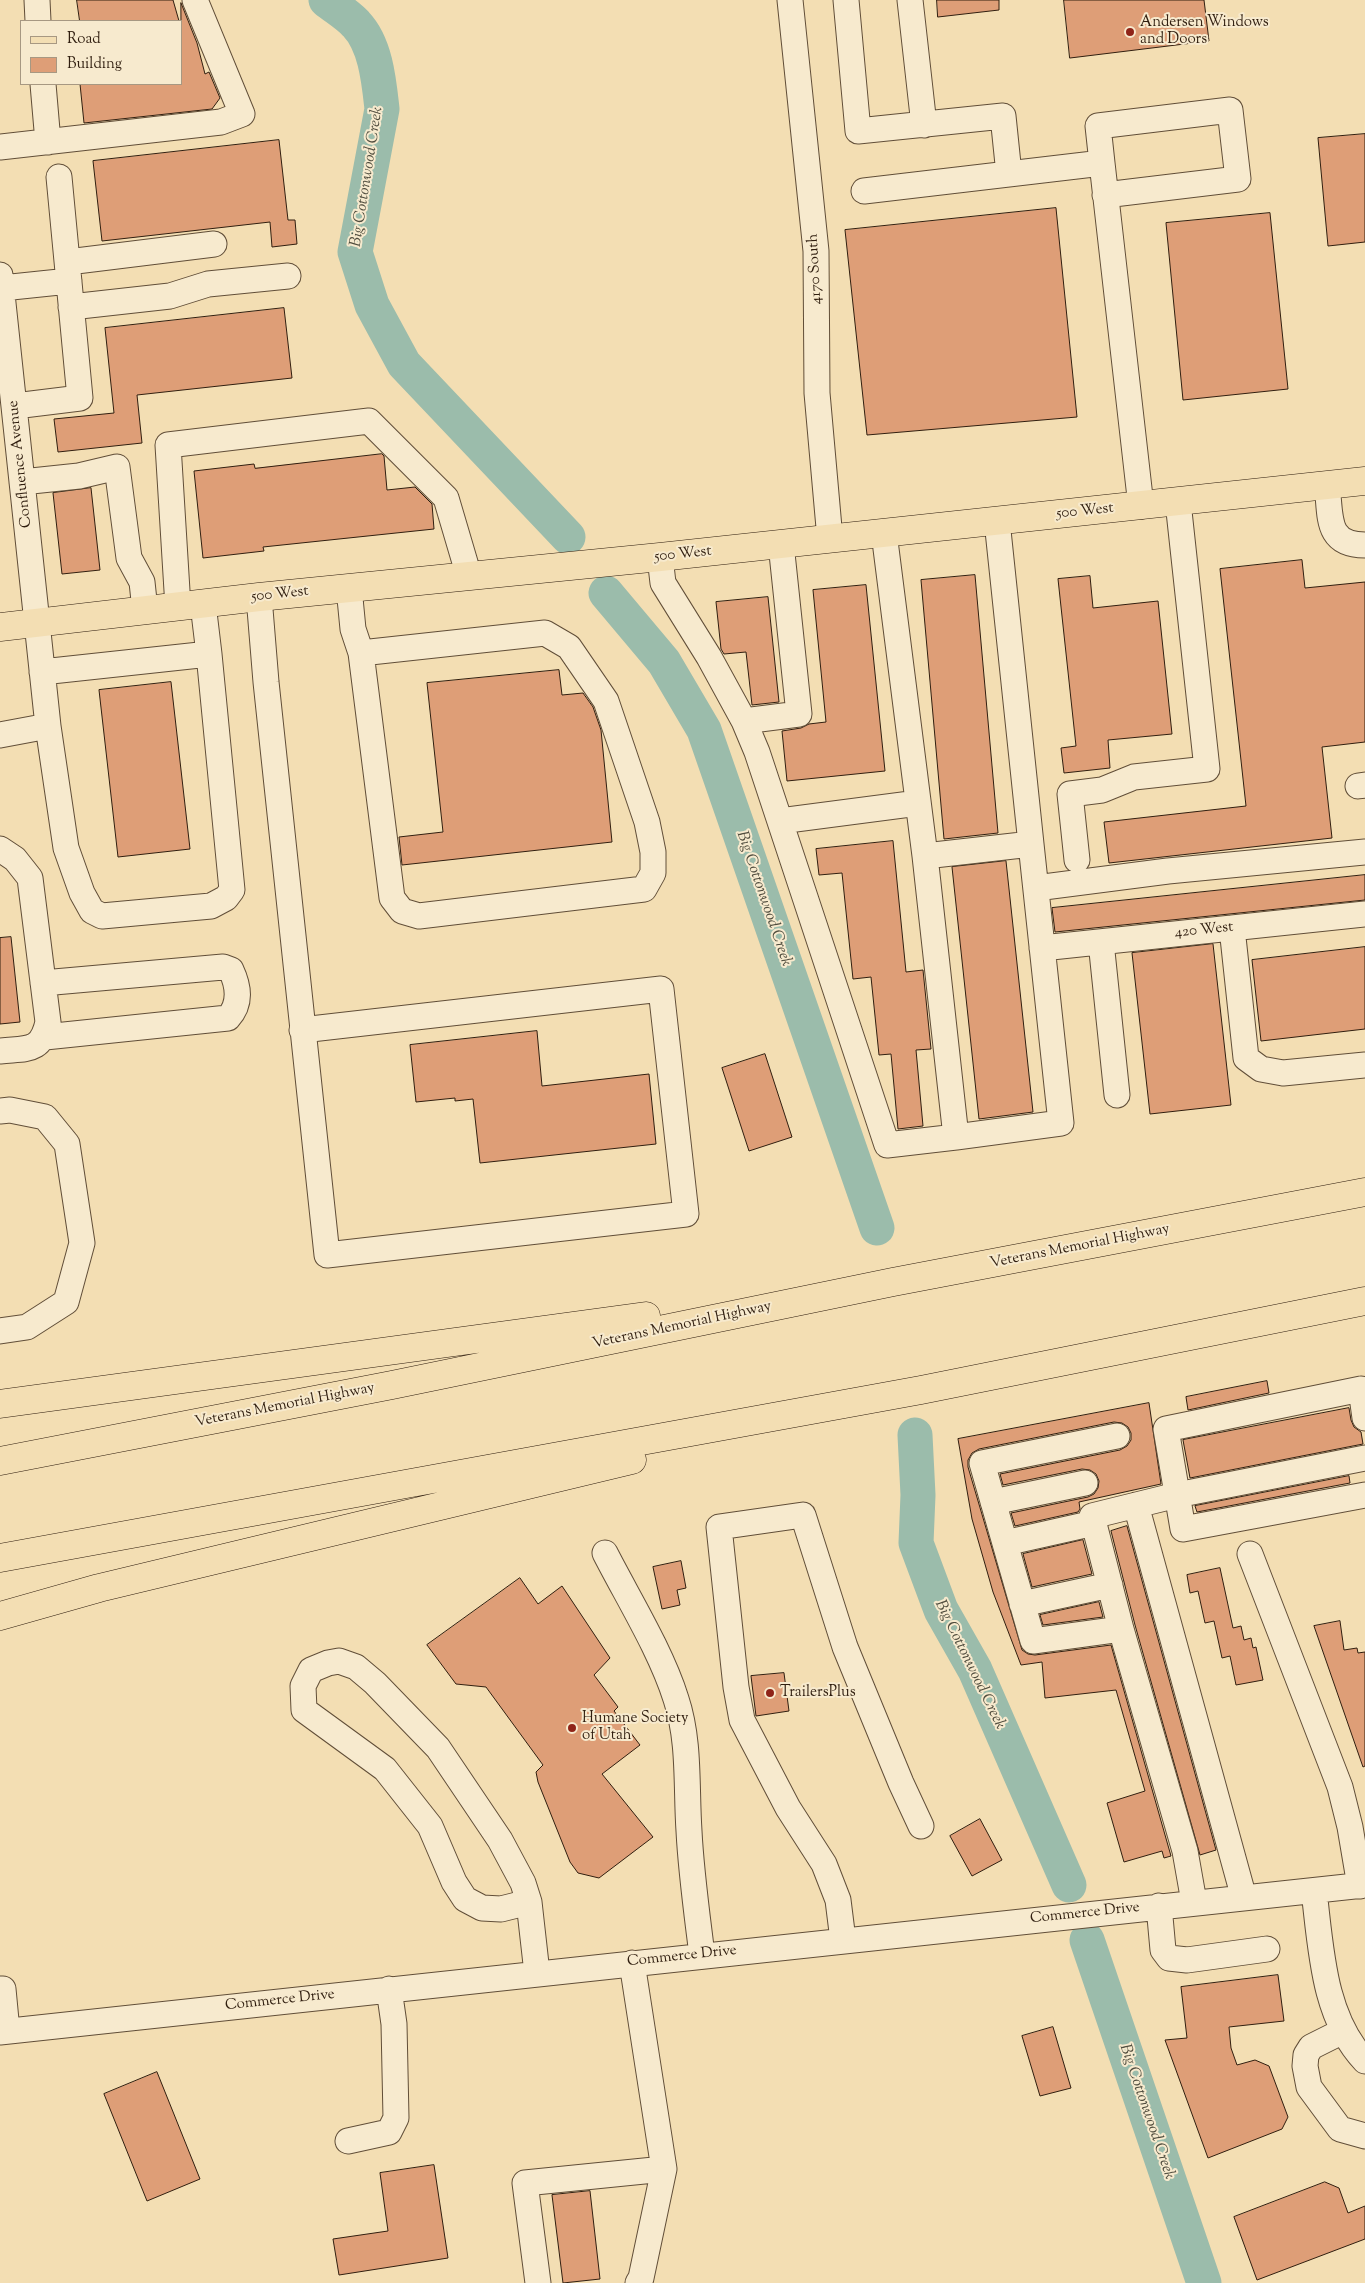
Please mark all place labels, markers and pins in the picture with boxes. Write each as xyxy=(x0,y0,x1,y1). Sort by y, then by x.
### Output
place label: Andersen Windows and Doors xyxy=(1140,14,1269,49)
marker: Andersen Windows and Doors xyxy=(1124,26,1136,38)
place label: TrailersPlus xyxy=(780,1684,856,1702)
marker: TrailersPlus xyxy=(764,1687,776,1699)
place label: Humane Society of Utah xyxy=(582,1710,688,1745)
marker: Humane Society of Utah xyxy=(566,1722,578,1734)

